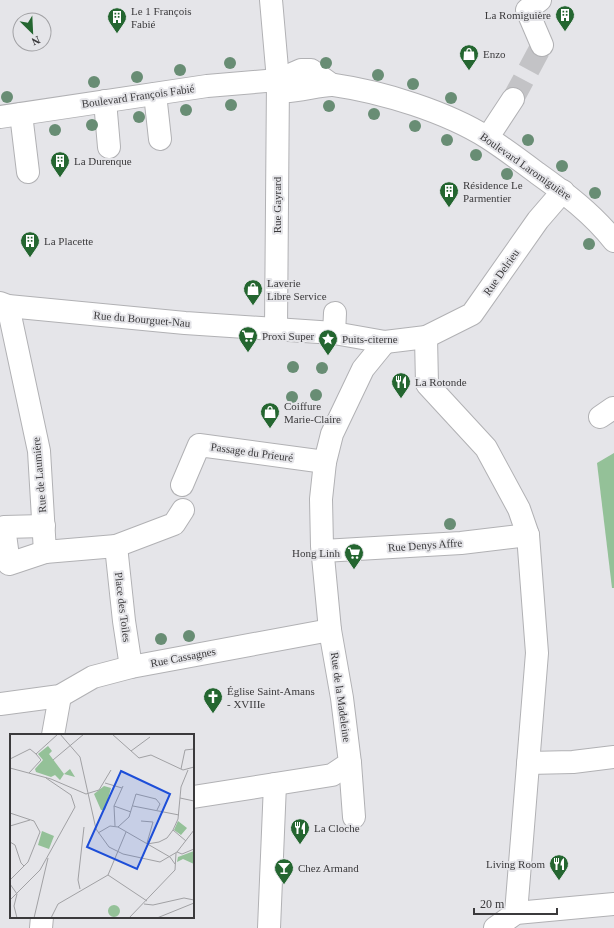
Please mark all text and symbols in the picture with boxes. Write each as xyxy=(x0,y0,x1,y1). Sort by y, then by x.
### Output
building icon: La Romiguière xyxy=(554,4,576,32)
place label: Le 1 François Fabié xyxy=(131,5,191,30)
building icon: Le 1 François Fabié xyxy=(106,6,128,34)
place label: La Romiguière xyxy=(485,9,551,21)
north arrow xyxy=(12,12,52,52)
text: N xyxy=(30,34,42,48)
shop icon: Enzo xyxy=(458,43,480,71)
place label: Enzo xyxy=(483,48,506,60)
street label: Boulevard François Fabié xyxy=(81,82,195,110)
street label: Boulevard Laromiguière xyxy=(478,130,574,202)
building icon: La Durenque xyxy=(49,150,71,178)
place label: La Durenque xyxy=(74,155,132,167)
street label: Rue Gayrard xyxy=(271,176,283,233)
place label: Résidence Le Parmentier xyxy=(463,179,523,204)
building icon: Résidence Le Parmentier xyxy=(438,180,460,208)
building icon: La Placette xyxy=(19,230,41,258)
place label: La Placette xyxy=(44,235,93,247)
street label: Rue Delrieu xyxy=(481,246,522,297)
place label: Laverie Libre Service xyxy=(267,277,327,302)
shop icon: Laverie Libre Service xyxy=(242,278,264,306)
street label: Rue du Bourguet-Nau xyxy=(93,309,191,329)
supermarket icon: Proxi Super xyxy=(237,325,259,353)
place icon: Puits-citerne xyxy=(317,328,339,356)
place label: Proxi Super xyxy=(262,330,315,342)
place label: Puits-citerne xyxy=(342,333,398,345)
restaurant icon: La Rotonde xyxy=(390,371,412,399)
place label: La Rotonde xyxy=(415,376,467,388)
place label: Coiffure Marie-Claire xyxy=(284,400,341,425)
shop icon: Coiffure Marie-Claire xyxy=(259,401,281,429)
street label: Rue de Laumière xyxy=(30,437,48,513)
street label: Passage du Prieuré xyxy=(210,440,294,464)
street label: Rue Denys Affre xyxy=(388,536,463,554)
supermarket icon: Hong Linh xyxy=(343,542,365,570)
place label: Hong Linh xyxy=(292,547,340,559)
street label: Place des Toiles xyxy=(113,571,133,643)
street label: Rue Cassagnes xyxy=(149,645,217,669)
street label: Rue de la Madeleine xyxy=(329,651,353,743)
place label: Église Saint-Amans - XVIIIe xyxy=(227,685,315,710)
church icon: Église Saint-Amans - XVIIIe xyxy=(202,686,224,714)
inset map xyxy=(10,734,194,918)
restaurant icon: La Cloche xyxy=(289,817,311,845)
place label: La Cloche xyxy=(314,822,360,834)
restaurant icon: Living Room xyxy=(548,853,570,881)
bar icon: Chez Armand xyxy=(273,857,295,885)
place label: Living Room xyxy=(486,858,545,870)
place label: Chez Armand xyxy=(298,862,359,874)
scale bar xyxy=(474,890,557,916)
text: 20 m xyxy=(480,897,505,911)

